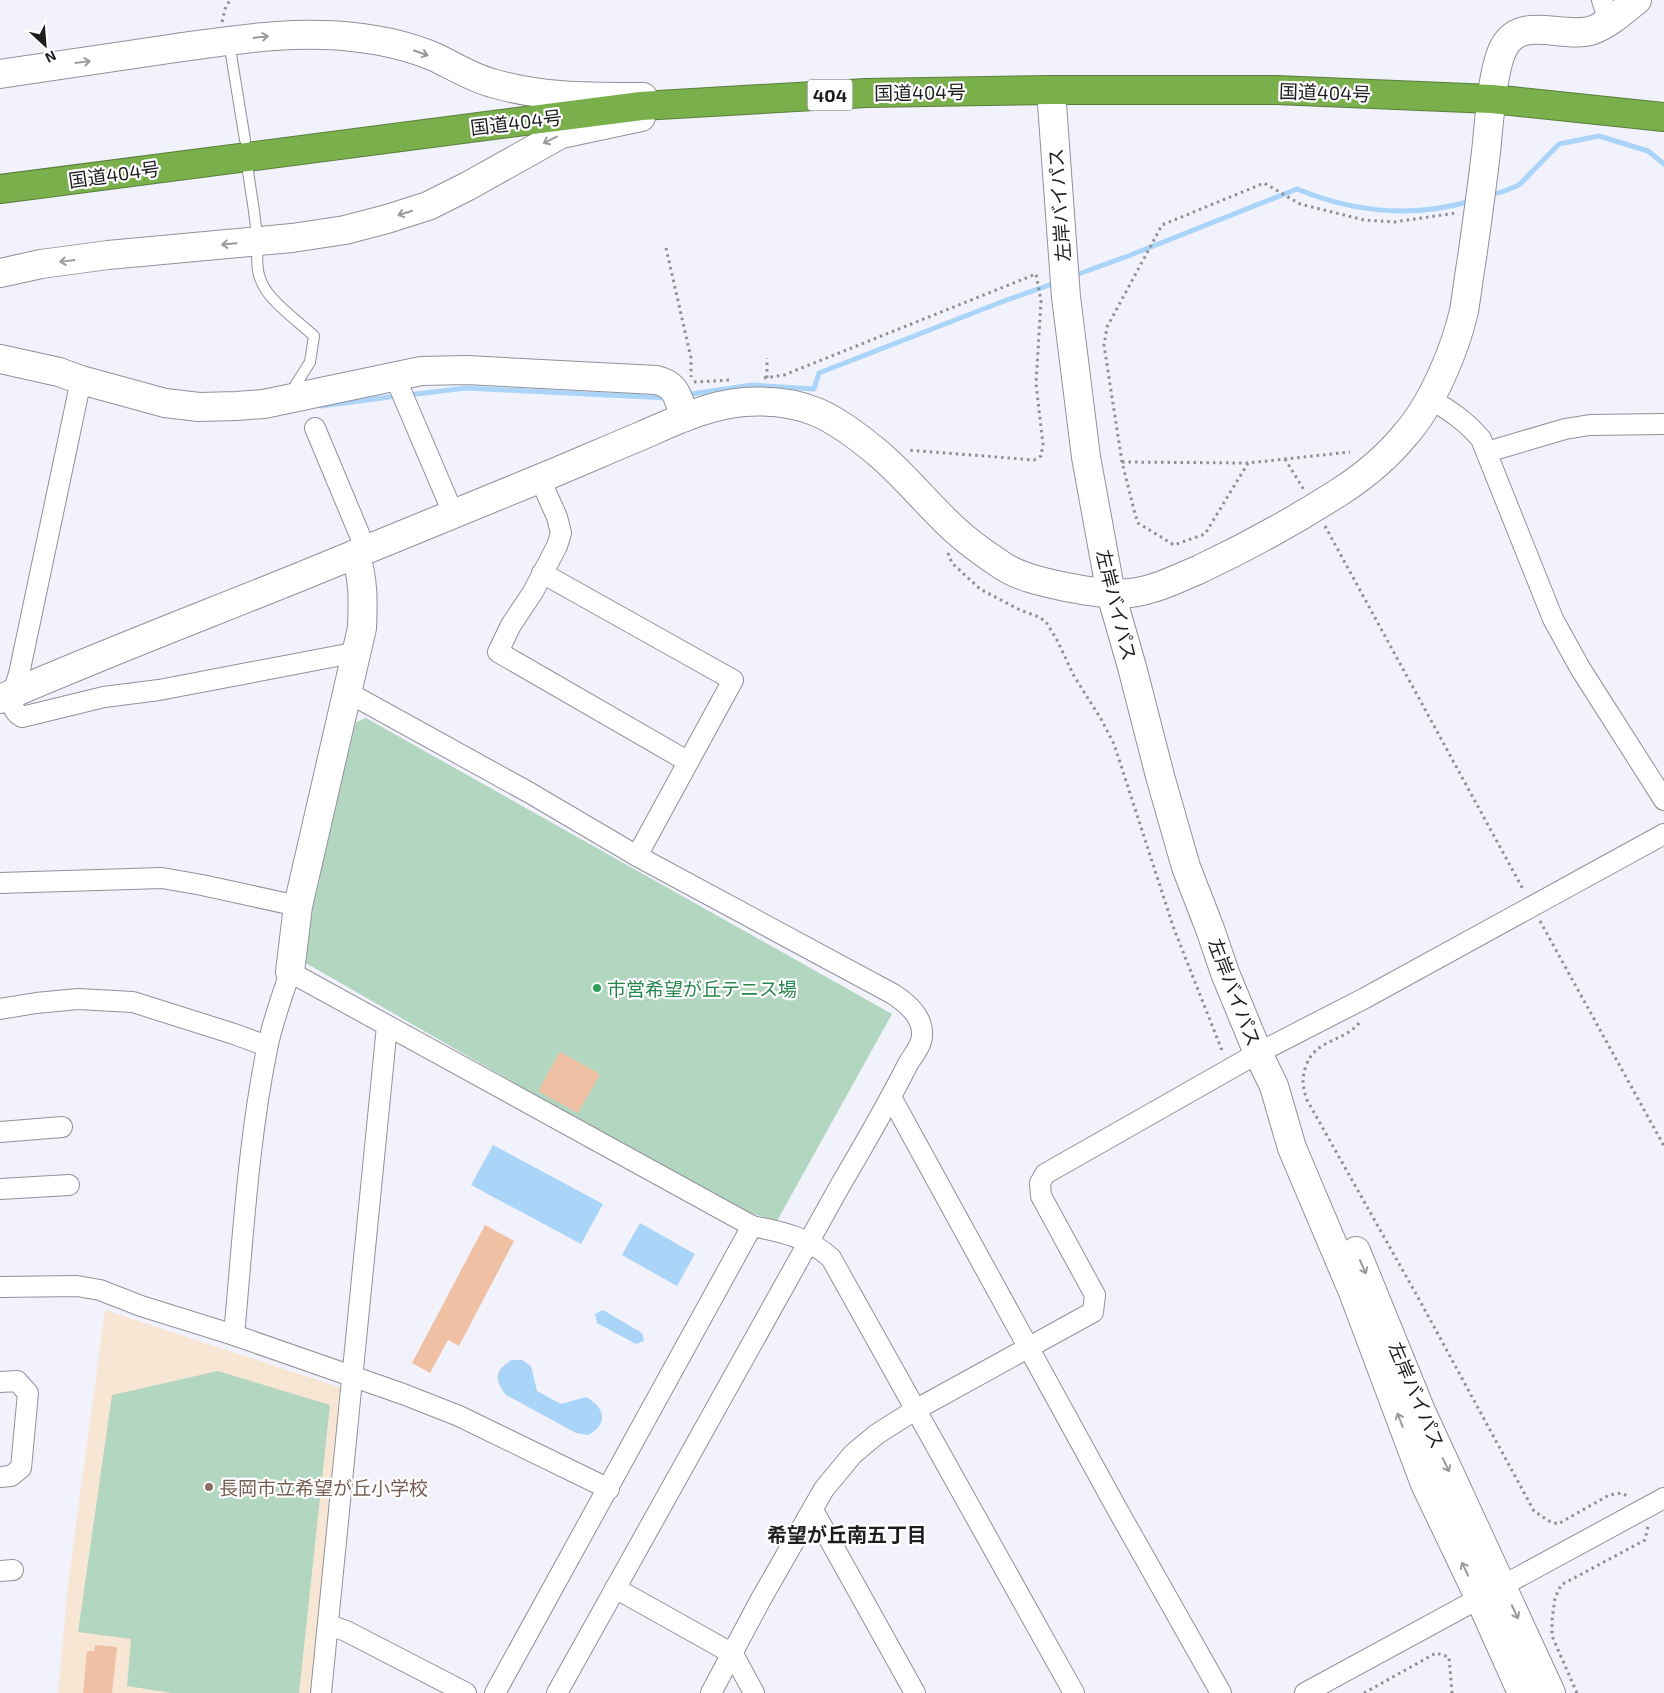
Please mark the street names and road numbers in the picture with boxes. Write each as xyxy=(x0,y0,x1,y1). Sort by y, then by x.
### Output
street label: 国道404号 xyxy=(1279,79,1371,105)
road number: 404 xyxy=(808,80,852,110)
street label: 国道404号 xyxy=(874,80,966,104)
street label: 国道404号 xyxy=(469,105,563,139)
street label: 左岸バイパス xyxy=(1044,148,1074,262)
street label: 国道404号 xyxy=(67,156,161,192)
street label: 左岸バイパス xyxy=(1092,547,1142,663)
street label: 左岸バイパス xyxy=(1204,935,1266,1049)
street label: 左岸バイパス xyxy=(1384,1338,1450,1452)

